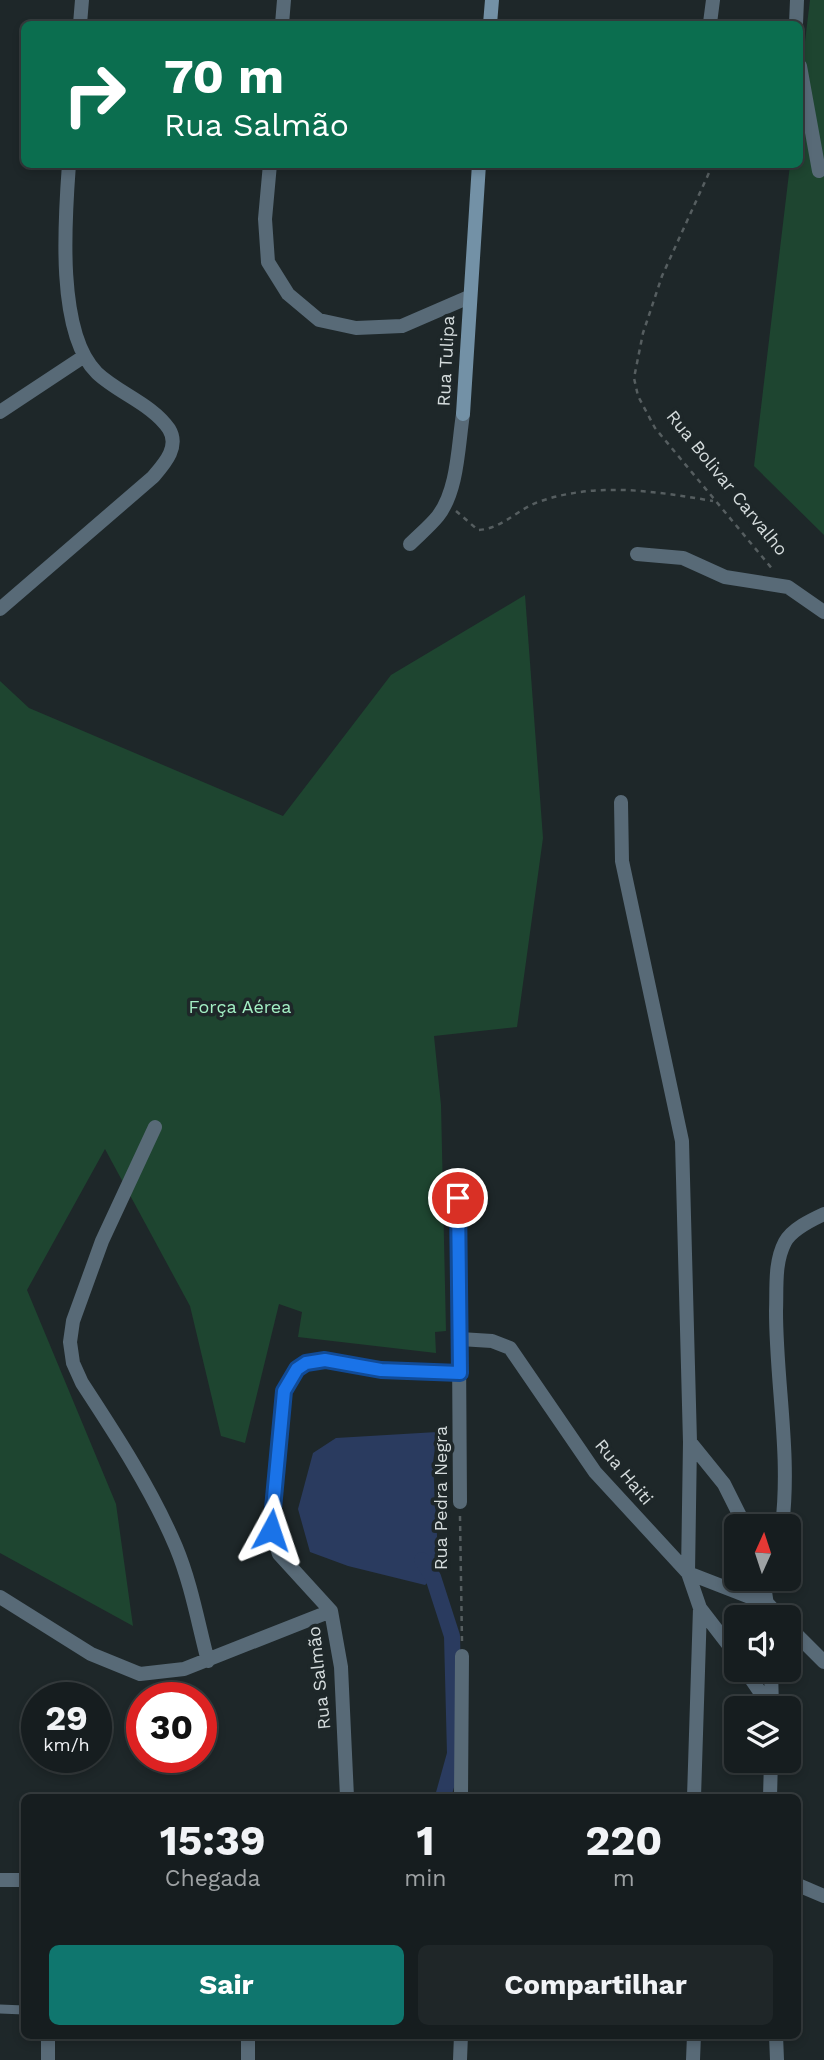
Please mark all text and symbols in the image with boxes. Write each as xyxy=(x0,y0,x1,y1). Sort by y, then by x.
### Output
text: 70 m xyxy=(164,47,284,105)
icon: right xyxy=(49,49,140,140)
text: Rua Salmão xyxy=(164,106,349,144)
street label: Rua Tulipa xyxy=(433,315,458,407)
street label: Rua Bolivar Carvalho xyxy=(662,406,792,559)
park label: Força Aérea xyxy=(189,996,291,1017)
pin xyxy=(428,1168,488,1228)
icon: arrive xyxy=(439,1179,477,1217)
street label: Rua Pedra Negra xyxy=(430,1426,451,1570)
street label: Rua Haiti xyxy=(591,1435,658,1509)
position arrow xyxy=(234,1493,308,1567)
north arrow xyxy=(724,1514,802,1591)
map controls xyxy=(724,1514,801,1773)
button: sound xyxy=(724,1605,801,1682)
street label: Rua Salmão xyxy=(303,1625,334,1731)
speed limit sign: 30 xyxy=(126,1682,217,1773)
button: layers xyxy=(724,1696,801,1773)
text: 29 xyxy=(45,1697,88,1739)
text: km/h xyxy=(43,1734,90,1755)
text: 15:39 xyxy=(160,1816,266,1865)
text: 1 xyxy=(416,1816,435,1865)
text: 220 xyxy=(585,1816,662,1865)
text: Chegada xyxy=(165,1865,261,1892)
text: min xyxy=(404,1865,447,1892)
text: m xyxy=(613,1865,635,1892)
button: Sair xyxy=(49,1945,404,2025)
button: Compartilhar xyxy=(418,1945,773,2025)

